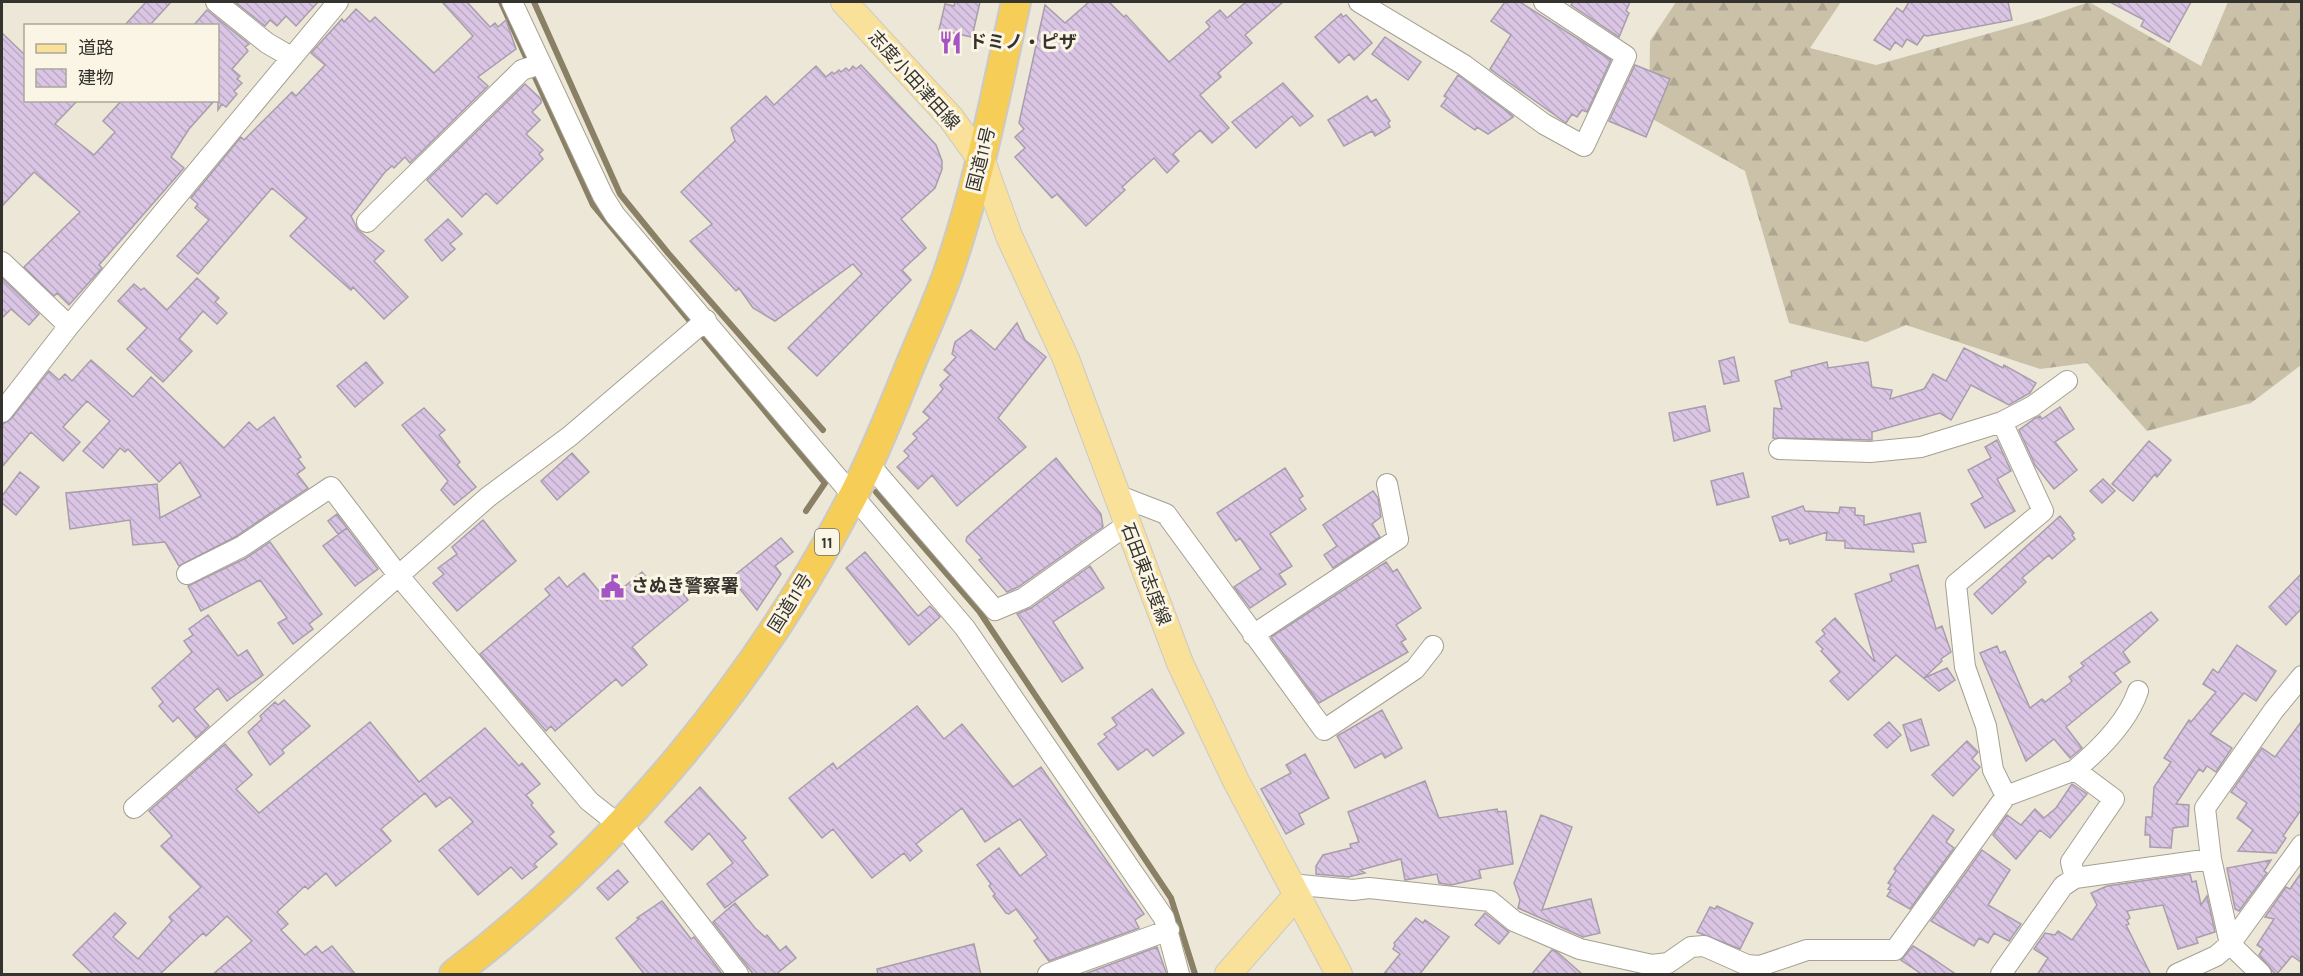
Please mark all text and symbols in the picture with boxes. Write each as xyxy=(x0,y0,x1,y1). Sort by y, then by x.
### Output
legend xyxy=(24,24,219,102)
street label: 志度小田津田線 xyxy=(864,26,964,134)
restaurant icon: ドミノ・ピザ xyxy=(938,29,964,55)
place label: ドミノ・ピザ xyxy=(969,31,1077,53)
text: 道路 xyxy=(78,37,114,59)
text: 建物 xyxy=(78,67,114,89)
street label: 国道11号 xyxy=(962,124,1000,194)
street label: 石田東志度線 xyxy=(1116,520,1176,628)
road number: 11 xyxy=(815,529,839,555)
street label: 国道11号 xyxy=(763,569,817,637)
public building icon: さぬき警察署 xyxy=(600,573,626,599)
place label: さぬき警察署 xyxy=(631,575,739,597)

